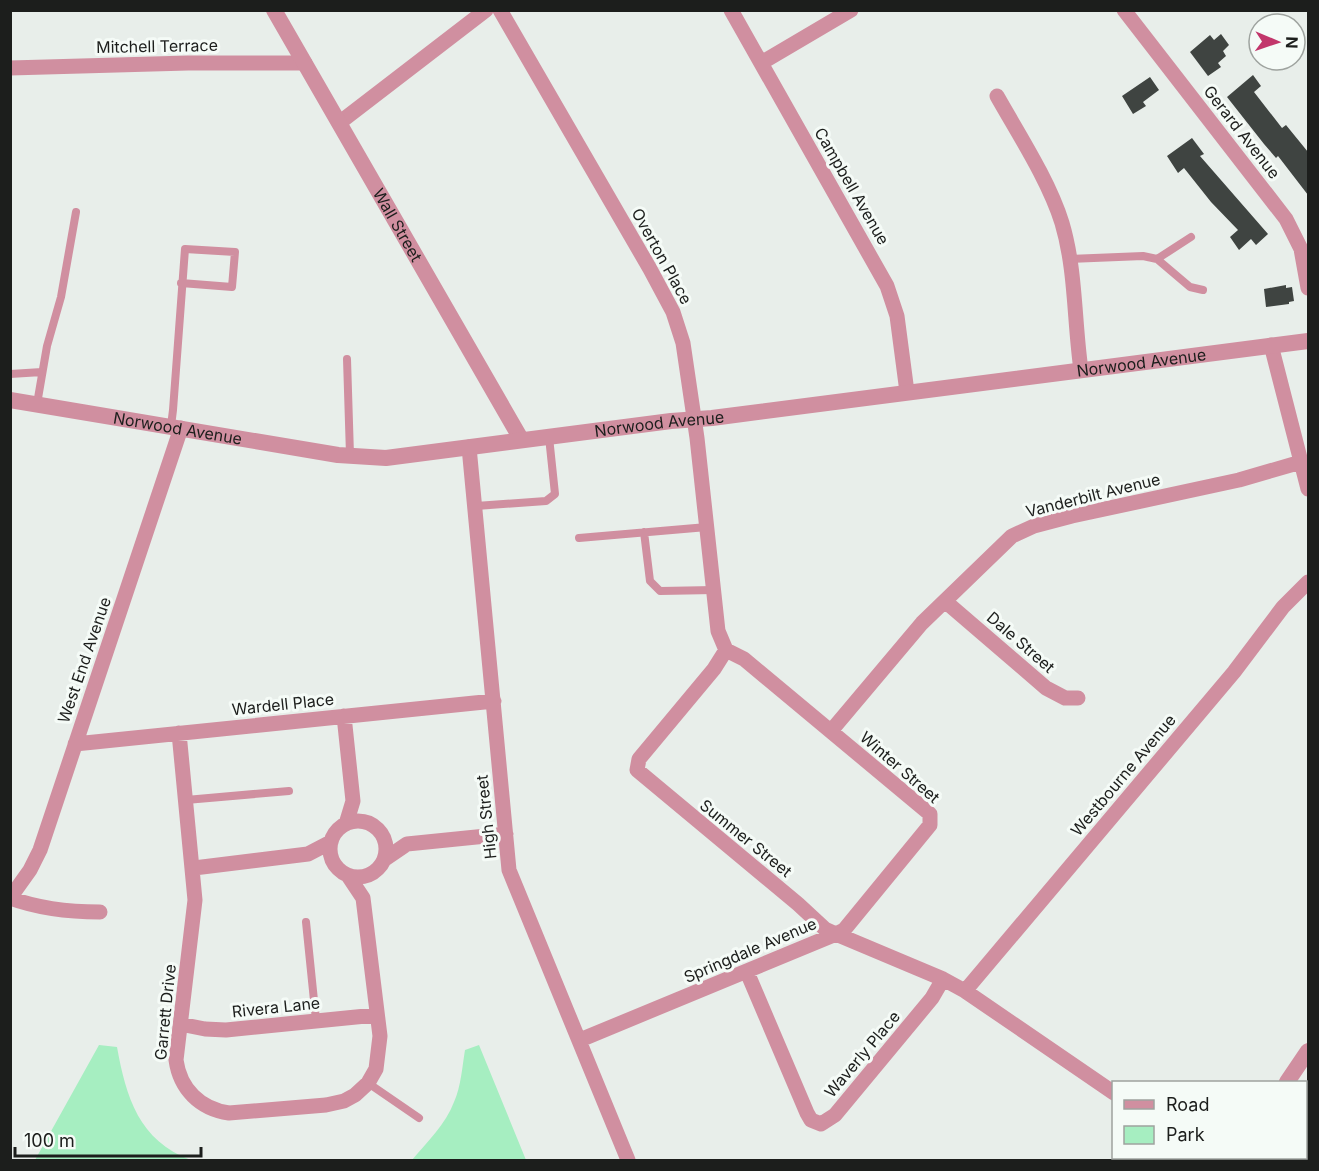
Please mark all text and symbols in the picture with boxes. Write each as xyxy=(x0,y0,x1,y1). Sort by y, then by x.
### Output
north arrow xyxy=(1247,12,1307,72)
street label: Mitchell Terrace xyxy=(96,35,218,57)
text: N xyxy=(1282,36,1302,49)
street label: Gerard Avenue xyxy=(1199,82,1285,182)
street label: Campbell Avenue xyxy=(810,124,894,248)
street label: Wall Street xyxy=(369,185,427,265)
street label: Overton Place xyxy=(627,204,697,308)
street label: Norwood Avenue xyxy=(1075,344,1207,381)
street label: Norwood Avenue xyxy=(112,407,244,449)
street label: Norwood Avenue xyxy=(593,407,725,441)
street label: Vanderbilt Avenue xyxy=(1024,469,1162,521)
street label: West End Avenue xyxy=(53,594,115,726)
street label: Dale Street xyxy=(983,607,1059,677)
street label: Wardell Place xyxy=(231,689,335,719)
street label: Westbourne Avenue xyxy=(1066,710,1180,840)
street label: Winter Street xyxy=(856,727,944,807)
street label: High Street xyxy=(472,774,500,860)
street label: Summer Street xyxy=(696,795,796,881)
street label: Springdale Avenue xyxy=(681,913,819,987)
street label: Garrett Drive xyxy=(150,963,180,1061)
street label: Rivera Lane xyxy=(231,992,321,1022)
street label: Waverly Place xyxy=(820,1007,904,1101)
legend xyxy=(1112,1081,1307,1159)
text: Road xyxy=(1166,1094,1209,1115)
scale bar xyxy=(15,1120,201,1158)
text: Park xyxy=(1166,1124,1205,1145)
text: 100 m xyxy=(24,1130,75,1151)

